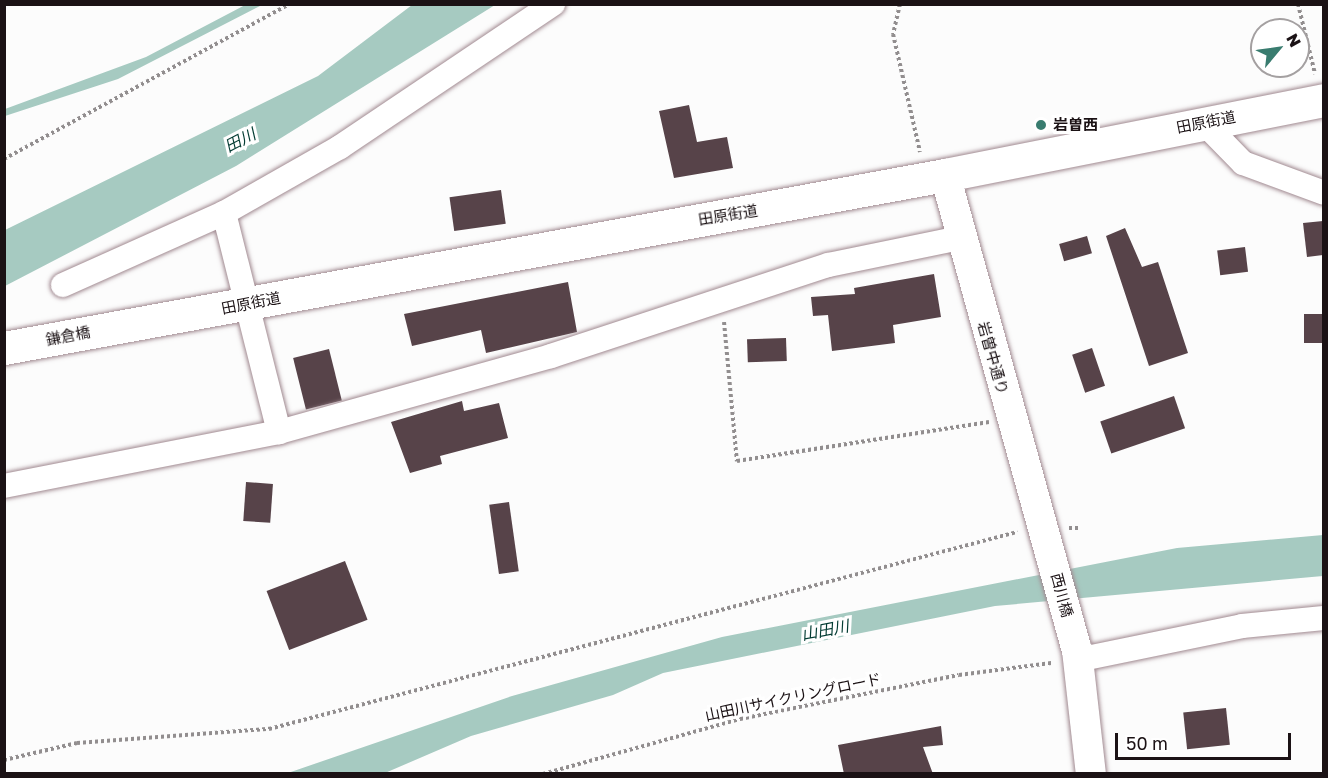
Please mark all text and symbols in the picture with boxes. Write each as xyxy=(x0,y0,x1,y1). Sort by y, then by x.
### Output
north arrow xyxy=(1250,18,1310,78)
text: N xyxy=(1282,30,1306,50)
street label: 田原街道 xyxy=(1175,107,1237,137)
place label: 岩曽西 xyxy=(1053,116,1098,134)
marker: 岩曽西 xyxy=(1034,118,1048,132)
water label: 田川 xyxy=(221,124,259,156)
street label: 田原街道 xyxy=(697,201,759,229)
street label: 田原街道 xyxy=(220,288,282,318)
street label: 岩曽中通り xyxy=(974,319,1012,397)
street label: 鎌倉橋 xyxy=(44,323,92,349)
street label: 西川橋 xyxy=(1047,571,1077,619)
water label: 山田川 xyxy=(800,616,850,644)
street label: 山田川サイクリングロード xyxy=(703,669,883,725)
scale bar xyxy=(1118,721,1294,759)
text: 50 m xyxy=(1126,732,1168,754)

